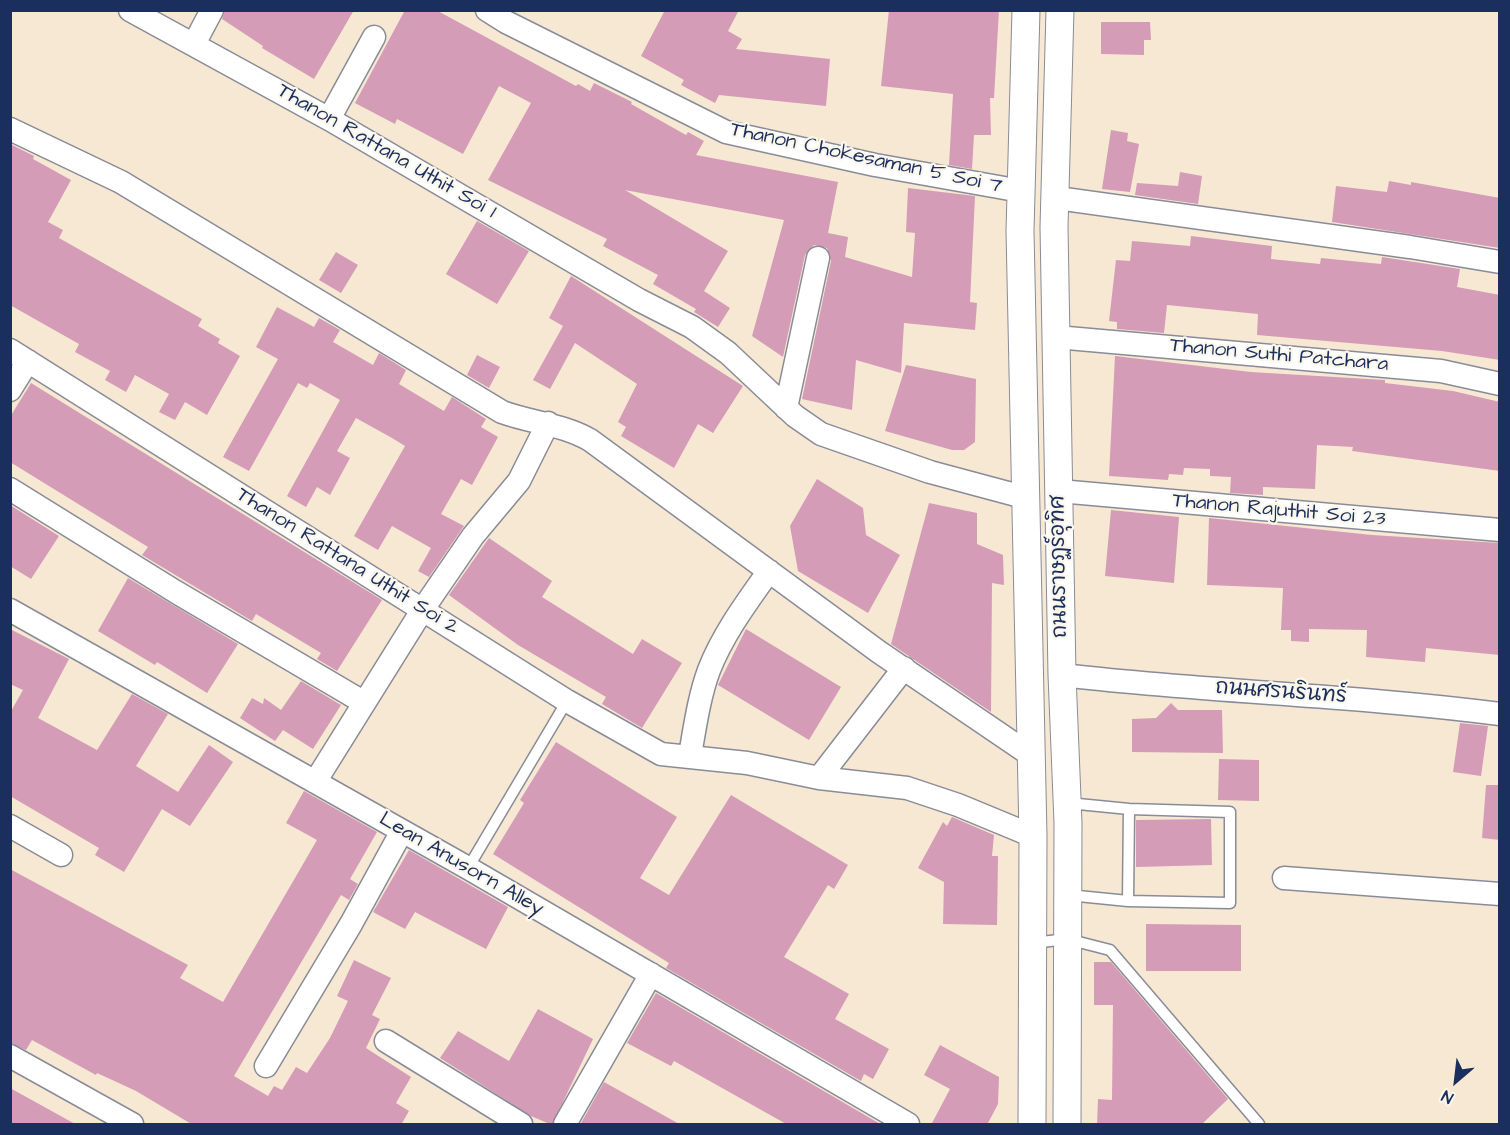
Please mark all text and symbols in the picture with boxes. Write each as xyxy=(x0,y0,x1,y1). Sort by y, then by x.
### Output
street label: Thanon Rattana Uthit Soi 1 xyxy=(272,79,500,225)
street label: Thanon Chokesaman 5 Soi 7 xyxy=(728,118,1004,200)
street label: Thanon Suthi Patchara xyxy=(1169,334,1389,378)
street label: Thanon Rattana Uthit Soi 2 xyxy=(231,483,463,641)
street label: Thanon Rajuthit Soi 23 xyxy=(1171,489,1387,533)
street label: ถนนราษฏร์อุทิศ xyxy=(1046,496,1074,638)
street label: ถนนศรนรินทร์ xyxy=(1215,676,1347,710)
street label: Lean Anusorn Alley xyxy=(374,808,548,922)
north arrow xyxy=(1426,1051,1486,1111)
text: N xyxy=(1438,1085,1457,1109)

